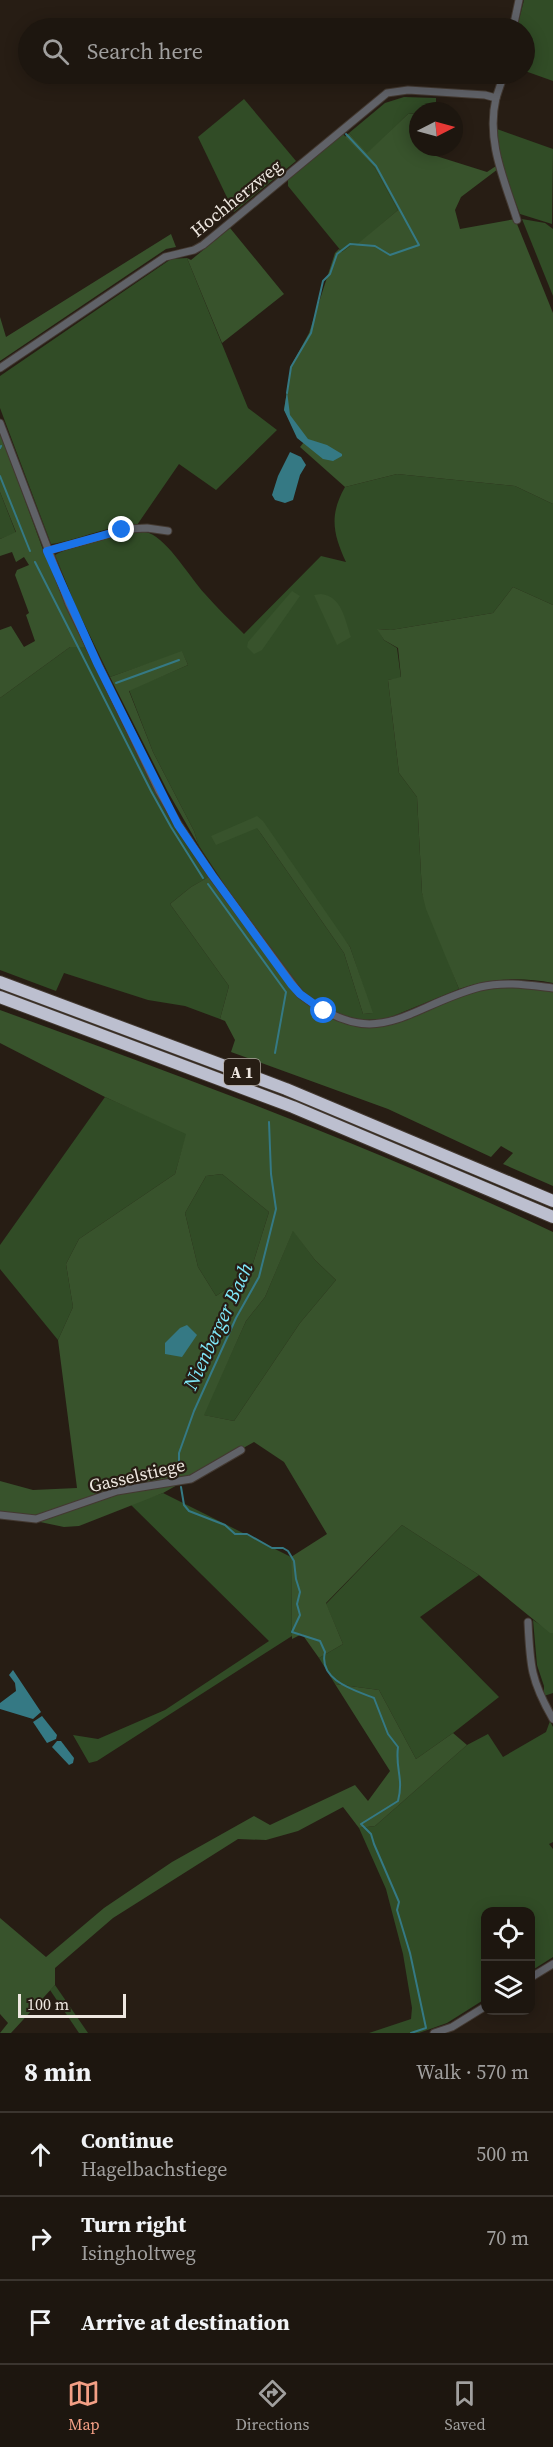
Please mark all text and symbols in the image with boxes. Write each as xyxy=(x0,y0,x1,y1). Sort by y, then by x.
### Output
search box xyxy=(18,18,535,84)
icon: search xyxy=(39,35,72,68)
text: Search here xyxy=(87,36,203,66)
north arrow xyxy=(409,102,463,156)
street label: Hochherzweg xyxy=(185,153,287,243)
route end xyxy=(108,516,134,542)
route start xyxy=(310,997,336,1023)
road number: A 1 xyxy=(224,1059,260,1085)
water label: Nienberger Bach xyxy=(176,1258,260,1395)
street label: Gasselstiege xyxy=(86,1452,188,1498)
map controls xyxy=(481,1907,535,2015)
button: locate xyxy=(481,1907,535,1961)
button: layers xyxy=(481,1961,535,2015)
scale bar xyxy=(18,1991,126,2018)
text: 100 m xyxy=(27,1993,69,2015)
text: 8 min xyxy=(24,2054,91,2090)
text: Walk · 570 m xyxy=(416,2058,529,2086)
text: Continue xyxy=(81,2125,174,2155)
icon: ahead xyxy=(24,2138,57,2171)
text: 500 m xyxy=(476,2140,529,2168)
text: Hagelbachstiege xyxy=(81,2155,227,2183)
text: Turn right xyxy=(81,2209,186,2239)
icon: right xyxy=(24,2222,57,2255)
text: 70 m xyxy=(486,2224,529,2252)
text: Isingholtweg xyxy=(81,2239,196,2267)
icon: arrive xyxy=(24,2306,57,2339)
text: Arrive at destination xyxy=(81,2307,290,2337)
tab: Map xyxy=(67,2377,100,2435)
tab: Directions xyxy=(235,2377,310,2435)
tab: Saved xyxy=(444,2377,486,2435)

